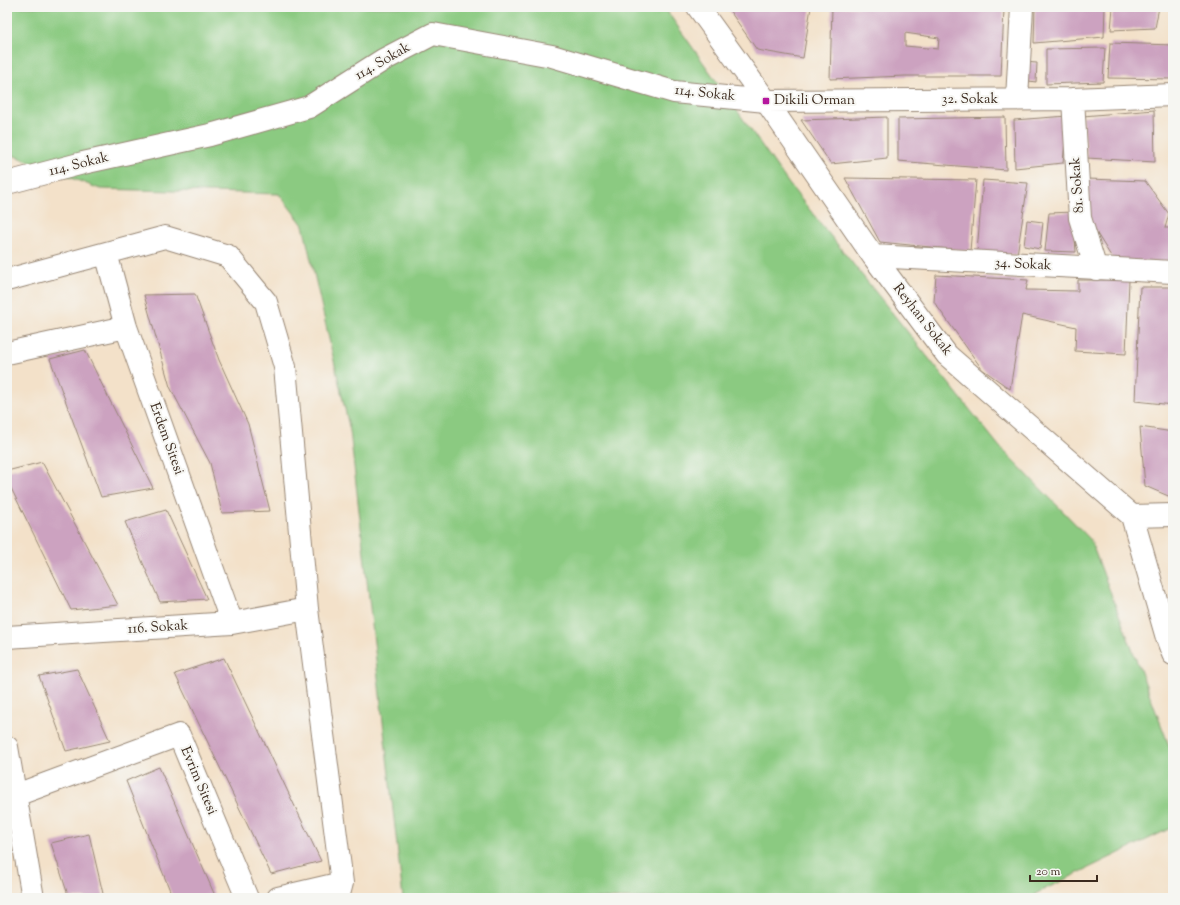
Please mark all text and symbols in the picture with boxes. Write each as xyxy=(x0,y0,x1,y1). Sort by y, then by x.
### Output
street label: 114. Sokak xyxy=(352,38,415,86)
street label: 114. Sokak xyxy=(674,81,737,107)
street label: 32. Sokak xyxy=(942,90,999,110)
place label: Dikili Orman xyxy=(774,91,855,111)
marker: Dikili Orman xyxy=(761,96,771,106)
street label: 114. Sokak xyxy=(47,148,111,182)
street label: 81. Sokak xyxy=(1066,156,1090,214)
street label: 34. Sokak xyxy=(994,254,1052,276)
street label: Reyhan Sokak xyxy=(888,280,957,361)
street label: Erdem Sitesi xyxy=(144,400,188,478)
street label: 116. Sokak xyxy=(127,616,189,640)
street label: Evrim Sitesi xyxy=(175,744,221,818)
scale bar xyxy=(1030,857,1097,883)
text: 20 m xyxy=(1036,863,1061,881)

